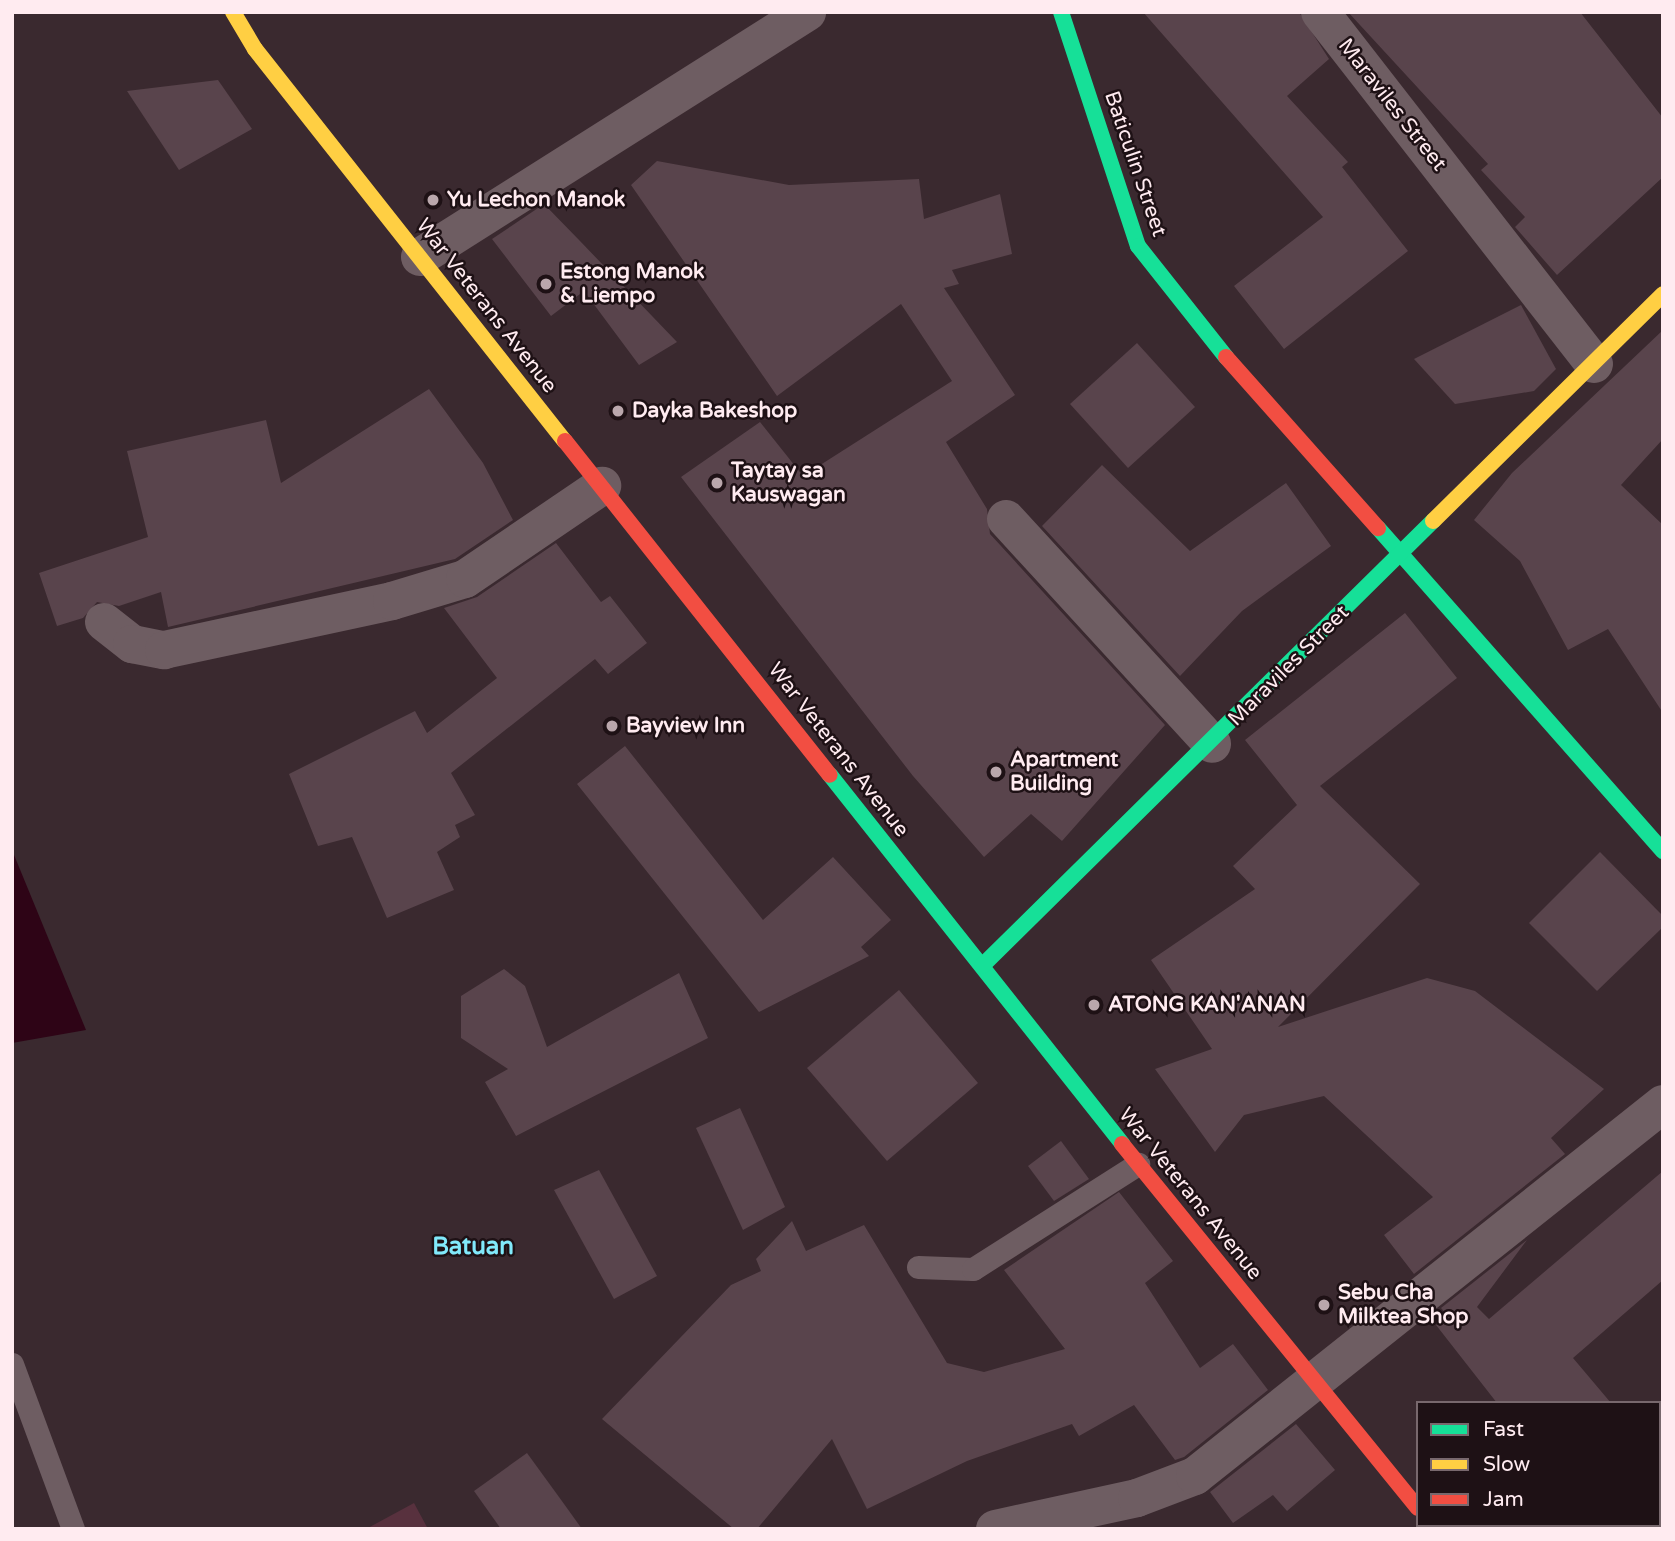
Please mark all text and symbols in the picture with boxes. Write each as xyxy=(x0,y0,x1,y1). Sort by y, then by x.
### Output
street label: Maraviles Street xyxy=(1333,34,1451,176)
street label: Baticulin Street xyxy=(1098,88,1172,240)
place label: Yu Lechon Manok xyxy=(447,187,625,213)
marker: Yu Lechon Manok xyxy=(425,192,441,208)
street label: War Veterans Avenue xyxy=(410,214,562,398)
place label: Estong Manok & Liempo xyxy=(560,259,705,309)
marker: Estong Manok & Liempo xyxy=(538,276,554,292)
place label: Dayka Bakeshop xyxy=(632,398,797,424)
marker: Dayka Bakeshop xyxy=(610,403,626,419)
place label: Taytay sa Kauswagan xyxy=(731,458,846,508)
marker: Taytay sa Kauswagan xyxy=(709,475,725,491)
street label: Maraviles Street xyxy=(1223,600,1355,732)
street label: War Veterans Avenue xyxy=(762,658,914,842)
place label: Bayview Inn xyxy=(626,713,745,739)
marker: Bayview Inn xyxy=(604,718,620,734)
place label: Apartment Building xyxy=(1010,747,1118,797)
marker: Apartment Building xyxy=(988,764,1004,780)
place label: ATONG KAN'ANAN xyxy=(1108,992,1306,1018)
marker: ATONG KAN'ANAN xyxy=(1086,997,1102,1013)
street label: War Veterans Avenue xyxy=(1113,1103,1267,1285)
district label: Batuan xyxy=(432,1233,514,1261)
place label: Sebu Cha Milktea Shop xyxy=(1338,1280,1469,1330)
marker: Sebu Cha Milktea Shop xyxy=(1316,1297,1332,1313)
legend xyxy=(1416,1401,1661,1527)
text: Fast xyxy=(1483,1417,1524,1442)
text: Slow xyxy=(1483,1452,1530,1477)
text: Jam xyxy=(1483,1487,1524,1512)

